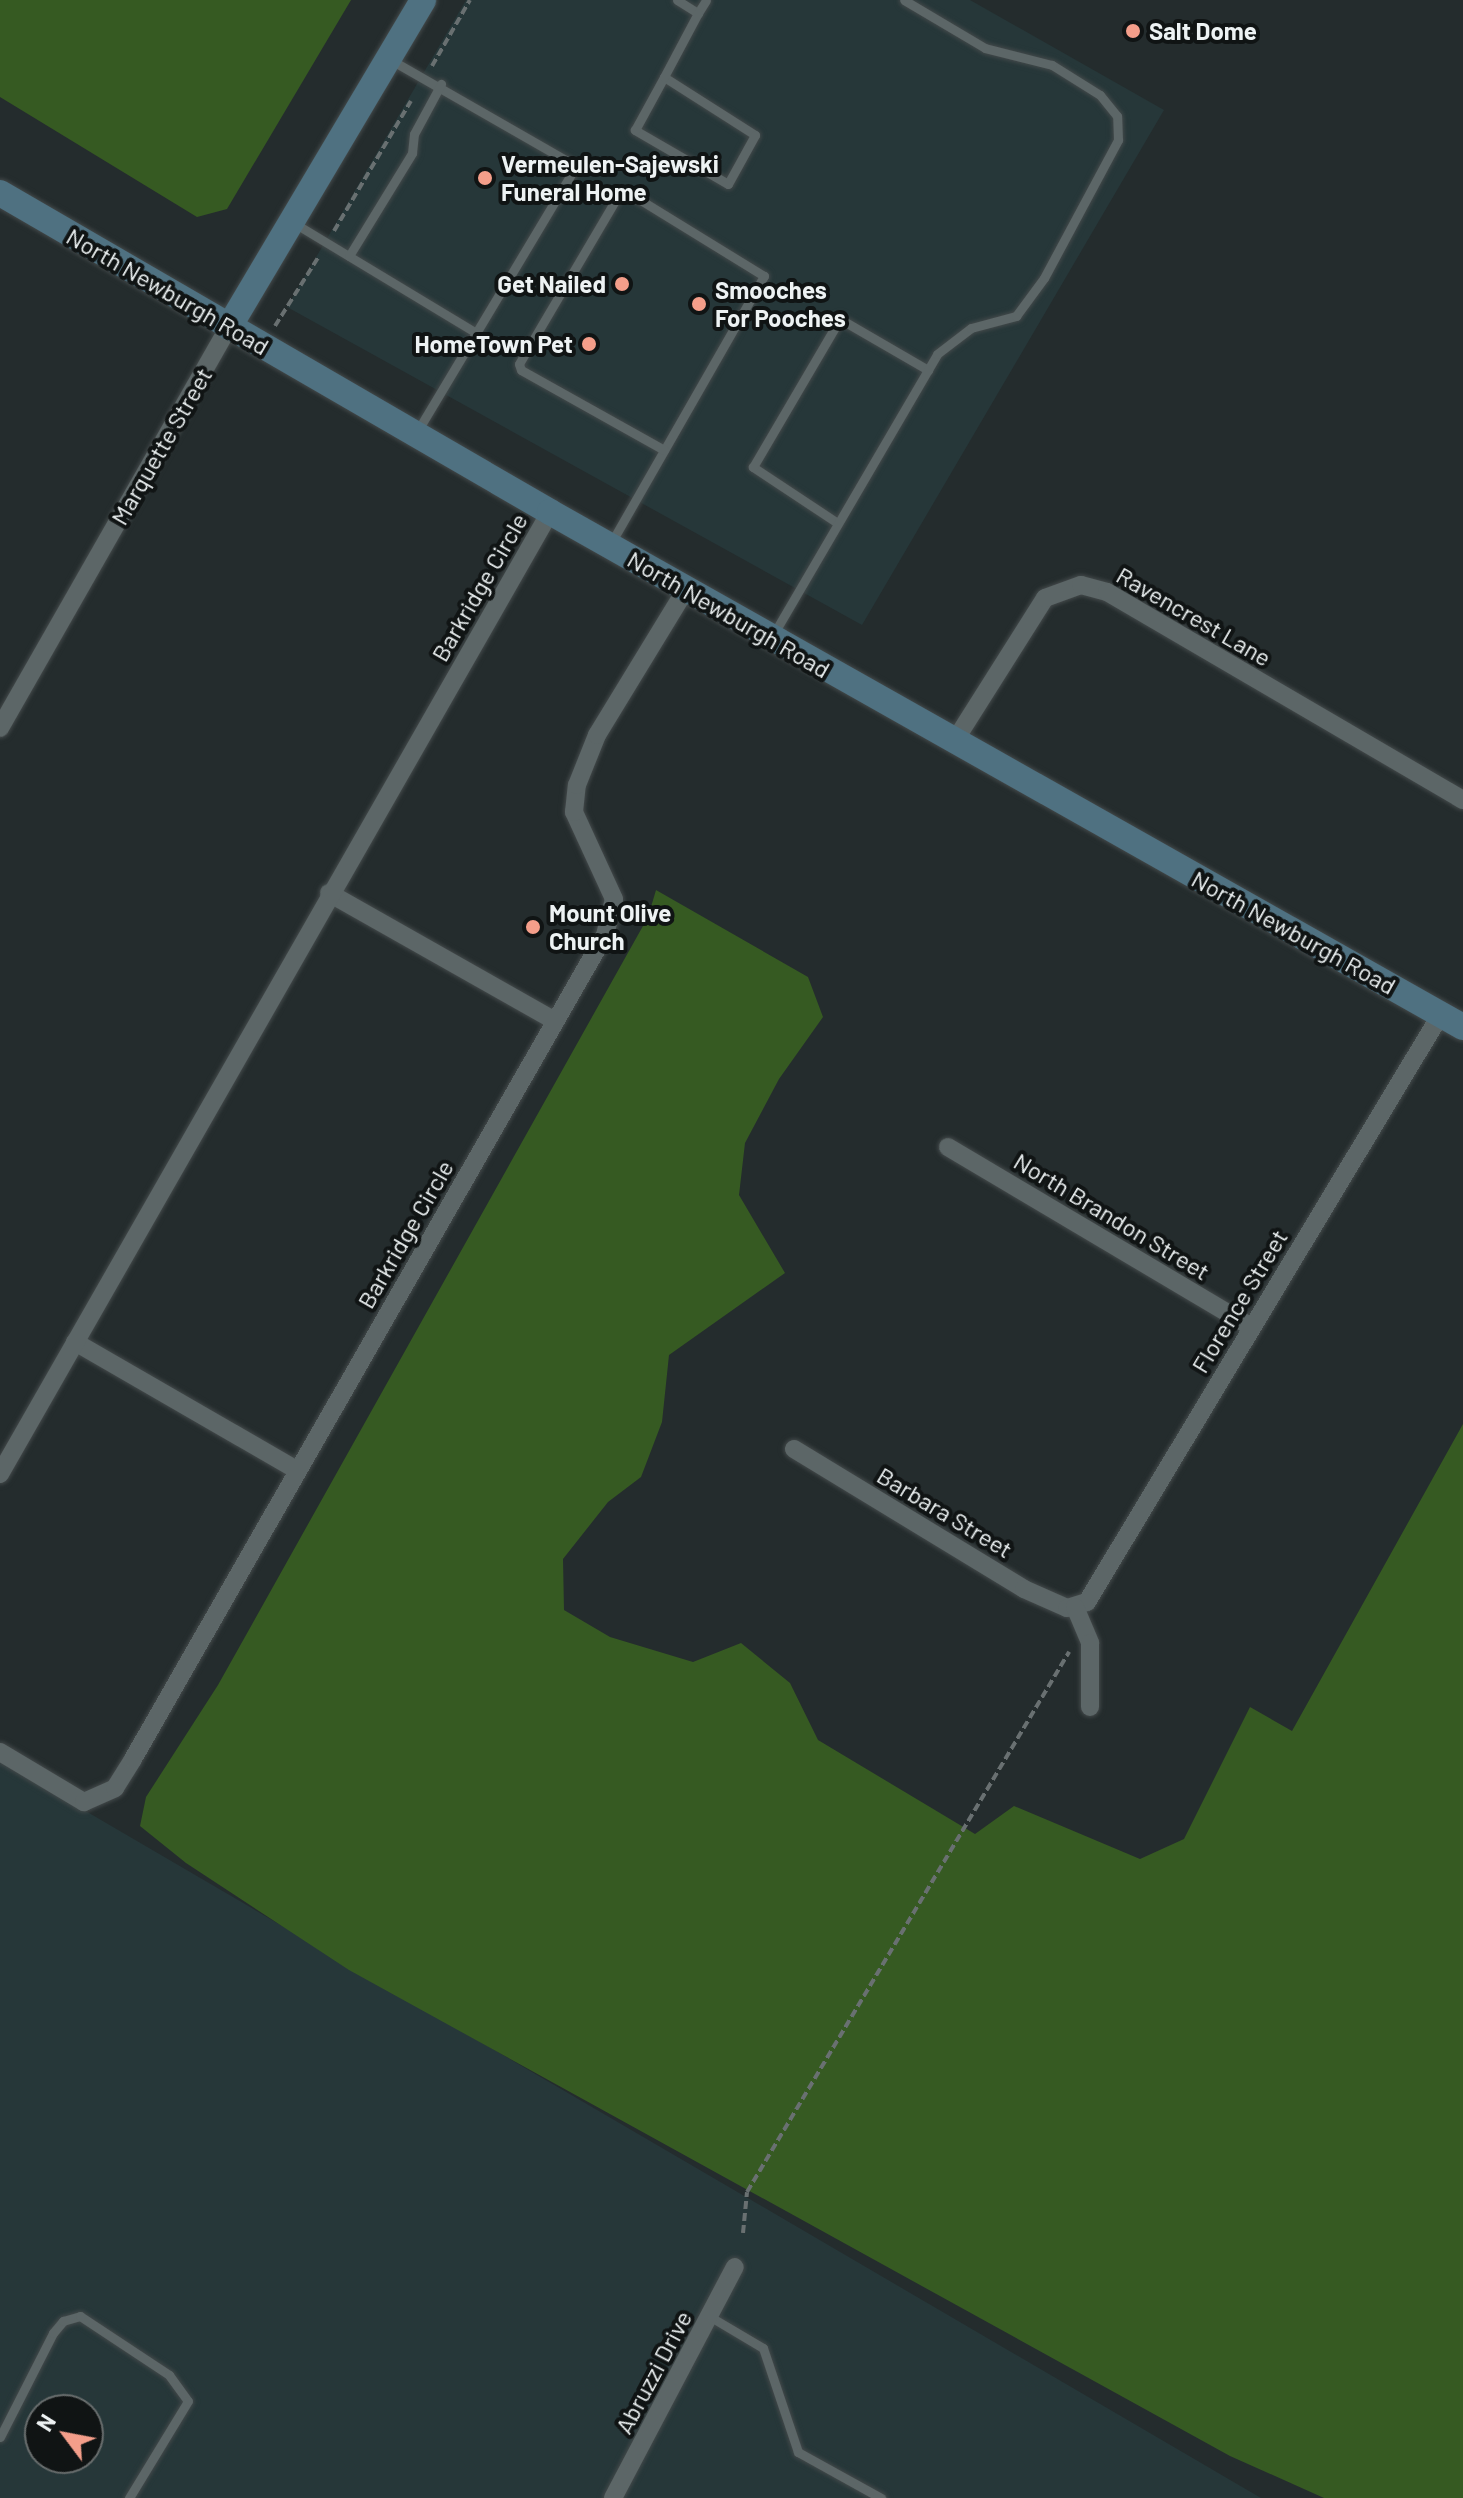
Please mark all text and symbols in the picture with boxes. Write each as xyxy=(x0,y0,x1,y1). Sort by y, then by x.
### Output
place label: Salt Dome xyxy=(1149,17,1257,45)
marker: Salt Dome xyxy=(1124,22,1142,40)
place label: Vermeulen-Sajewski Funeral Home xyxy=(501,150,719,206)
marker: Vermeulen-Sajewski Funeral Home xyxy=(476,169,494,187)
street label: North Newburgh Road xyxy=(62,221,274,361)
place label: Get Nailed xyxy=(497,270,606,298)
marker: Get Nailed xyxy=(613,275,631,293)
place label: Smooches For Pooches xyxy=(715,276,846,332)
marker: Smooches For Pooches xyxy=(690,295,708,313)
place label: HomeTown Pet xyxy=(414,330,573,358)
marker: HomeTown Pet xyxy=(580,335,598,353)
street label: Marquette Street xyxy=(104,362,218,530)
street label: Barkridge Circle xyxy=(425,508,533,666)
street label: North Newburgh Road xyxy=(623,544,835,684)
street label: Ravencrest Lane xyxy=(1112,560,1276,672)
street label: North Newburgh Road xyxy=(1187,864,1401,1000)
place label: Mount Olive Church xyxy=(549,899,671,955)
marker: Mount Olive Church xyxy=(524,918,542,936)
street label: North Brandon Street xyxy=(1009,1146,1215,1286)
street label: Barkridge Circle xyxy=(351,1155,459,1313)
street label: Florence Street xyxy=(1185,1224,1293,1378)
street label: Barbara Street xyxy=(872,1460,1018,1564)
street label: Abruzzi Drive xyxy=(609,2306,697,2438)
north arrow xyxy=(24,2394,104,2474)
text: N xyxy=(30,2409,60,2435)

